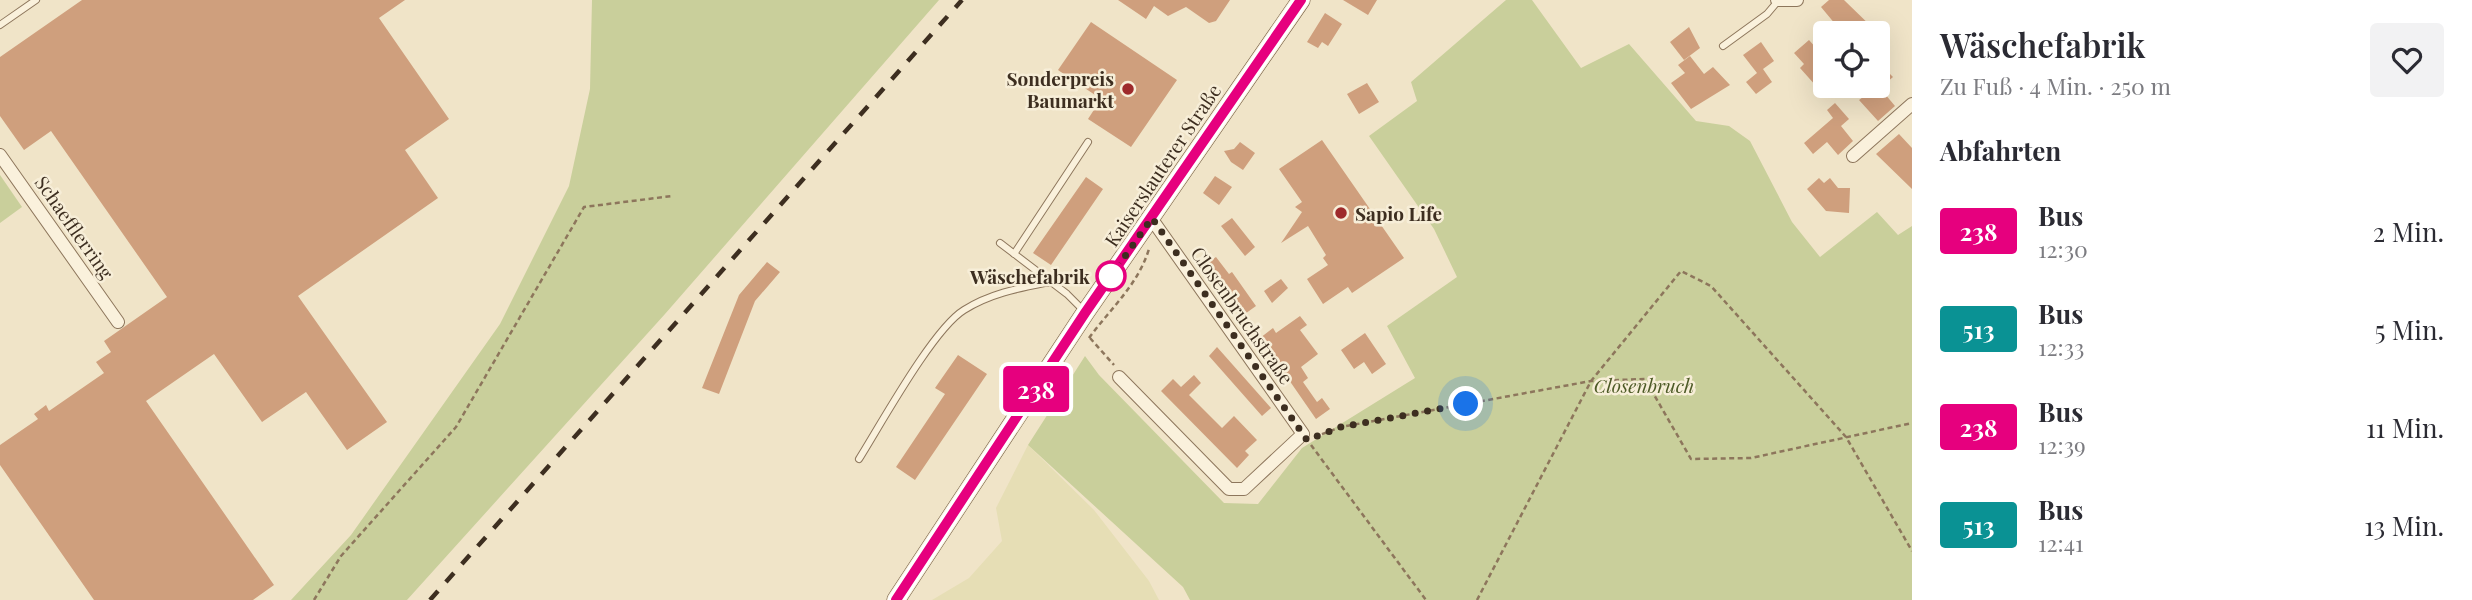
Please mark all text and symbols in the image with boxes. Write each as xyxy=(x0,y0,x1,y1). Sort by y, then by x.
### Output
map controls xyxy=(1813,21,1890,98)
button: locate xyxy=(1813,21,1890,98)
text: Wäschefabrik xyxy=(1940,22,2146,66)
button: heart xyxy=(2370,23,2444,97)
place label: Sonderpreis Baumarkt xyxy=(1006,65,1114,113)
text: Zu Fuß · 4 Min. · 250 m xyxy=(1940,70,2171,101)
street label: Kaiserslauterer Straße xyxy=(1098,79,1226,251)
marker: Sonderpreis Baumarkt xyxy=(1120,81,1136,97)
text: Abfahrten xyxy=(1940,133,2061,168)
street label: Schaefflerring xyxy=(30,170,120,284)
text: Bus xyxy=(2038,198,2083,233)
place label: Sapio Life xyxy=(1355,200,1442,226)
marker: Sapio Life xyxy=(1333,205,1349,221)
text: 2 Min. xyxy=(2373,214,2444,249)
text: 238 xyxy=(1960,215,1997,247)
text: 12:30 xyxy=(2038,233,2088,264)
street label: Closenbruchstraße xyxy=(1186,241,1300,389)
marker: Wäschefabrik xyxy=(1096,261,1126,291)
place label: Wäschefabrik xyxy=(969,263,1091,289)
text: Bus xyxy=(2038,296,2083,331)
text: 5 Min. xyxy=(2375,312,2444,347)
text: 513 xyxy=(1963,313,1994,345)
text: 12:33 xyxy=(2038,331,2084,362)
line badge: 238 xyxy=(996,366,1076,412)
park label: Closenbruch xyxy=(1594,372,1694,398)
text: 238 xyxy=(1017,373,1055,405)
your location xyxy=(1448,386,1483,421)
text: Bus xyxy=(2038,394,2083,429)
text: 11 Min. xyxy=(2366,410,2444,445)
text: 238 xyxy=(1960,411,1997,443)
text: 12:39 xyxy=(2038,429,2086,460)
text: Bus xyxy=(2038,492,2083,527)
text: 13 Min. xyxy=(2364,508,2444,543)
text: 513 xyxy=(1963,509,1994,541)
text: 12:41 xyxy=(2038,527,2084,558)

